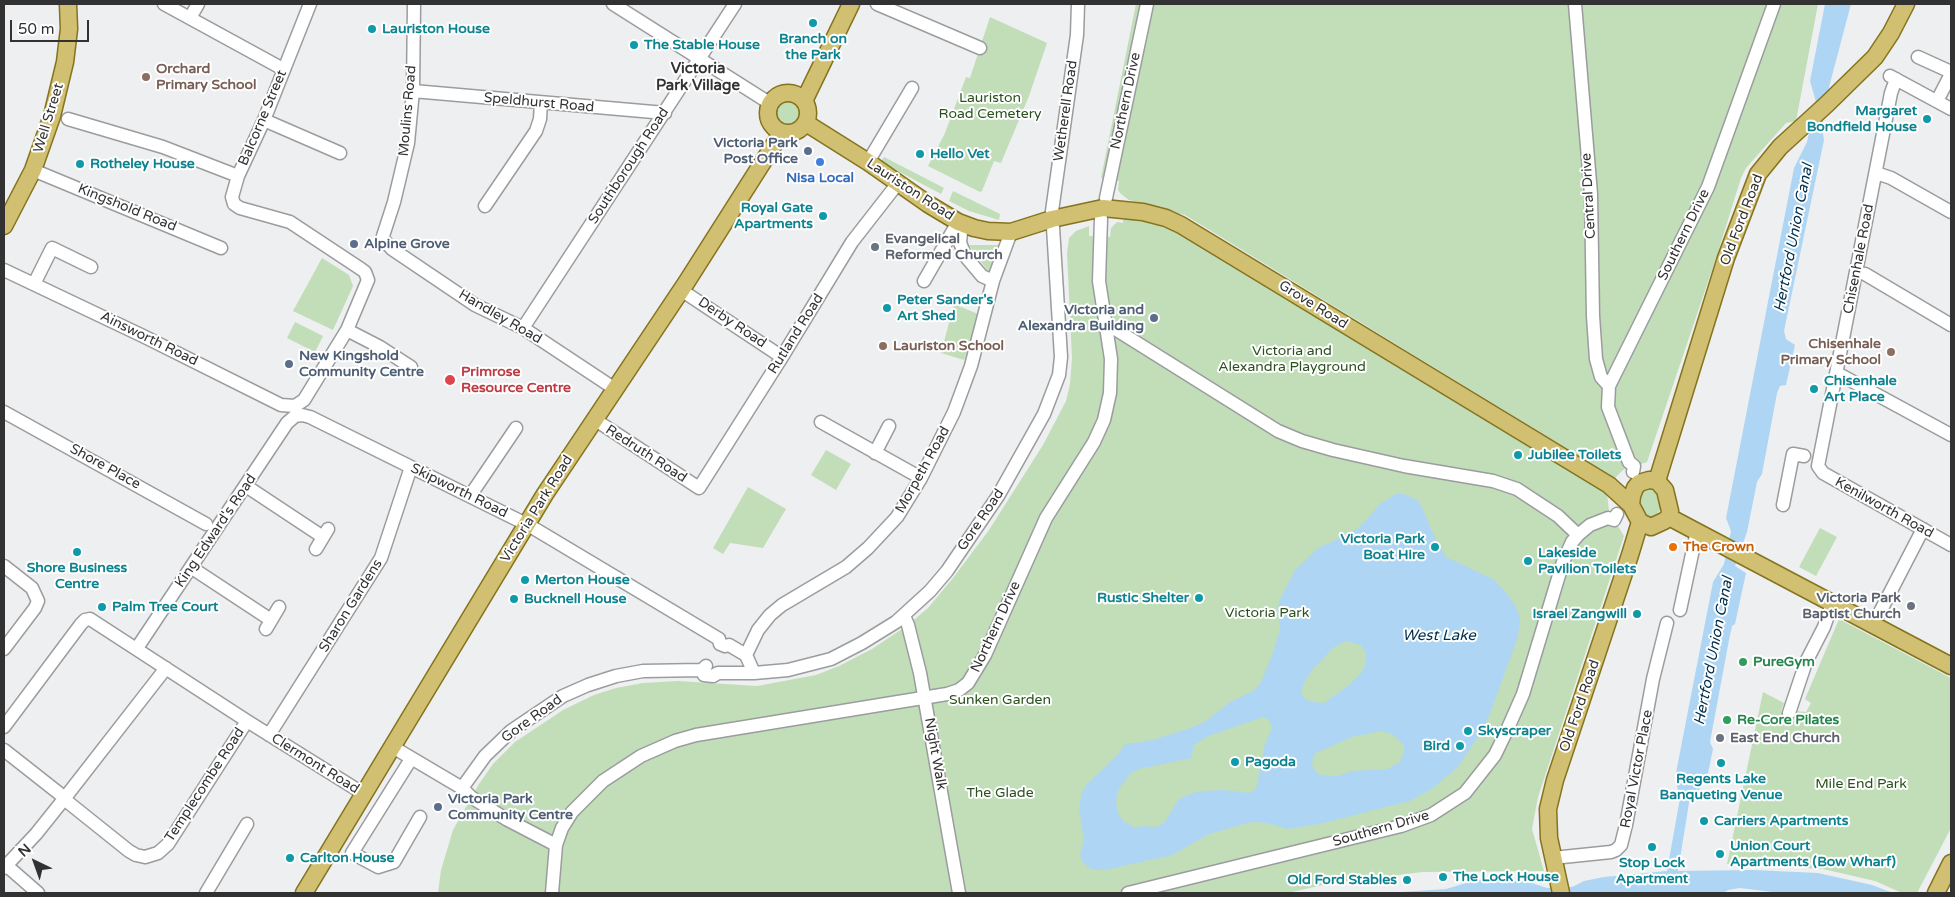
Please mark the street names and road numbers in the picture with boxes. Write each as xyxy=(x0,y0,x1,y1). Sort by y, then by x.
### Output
street label: Northern Drive xyxy=(1108,51,1144,151)
street label: Wetherell Road xyxy=(1051,59,1081,163)
street label: Moulins Road xyxy=(396,65,420,157)
street label: Balcorne Street xyxy=(235,68,291,168)
street label: Well Street xyxy=(30,81,68,155)
street label: Speldhurst Road xyxy=(483,90,595,116)
street label: Southborough Road xyxy=(585,105,673,227)
street label: Central Drive xyxy=(1578,153,1600,239)
street label: Lauriston Road xyxy=(863,155,957,225)
street label: Old Ford Road xyxy=(1717,172,1767,268)
street label: Kingshold Road xyxy=(75,181,179,235)
street label: Southern Drive xyxy=(1655,187,1713,283)
street label: Chisenhale Road xyxy=(1840,203,1878,315)
street label: Grove Road xyxy=(1275,277,1351,333)
street label: Handley Road xyxy=(455,286,545,348)
street label: Rutland Road xyxy=(765,291,827,377)
street label: Derby Road xyxy=(695,294,769,352)
street label: Ainsworth Road xyxy=(97,308,201,370)
street label: Redruth Road xyxy=(602,422,690,486)
street label: Morpeth Road xyxy=(892,424,954,516)
street label: Shore Place xyxy=(67,441,143,493)
street label: Victoria Park Road xyxy=(497,452,577,566)
street label: Skipworth Road xyxy=(408,460,510,522)
street label: King Edward's Road xyxy=(172,471,260,591)
street label: Kenilworth Road xyxy=(1832,474,1936,542)
street label: Gore Road xyxy=(954,486,1008,554)
street label: Sharon Gardens xyxy=(316,556,386,656)
street label: Northern Drive xyxy=(968,579,1024,675)
street label: Old Ford Road xyxy=(1556,658,1604,754)
street label: Gore Road xyxy=(498,691,566,747)
street label: Royal Victor Place xyxy=(1617,708,1657,830)
street label: Night Walk xyxy=(920,716,950,792)
street label: Templecombe Road xyxy=(162,725,248,845)
street label: Clermont Road xyxy=(268,730,362,798)
street label: Southern Drive xyxy=(1331,807,1431,851)

